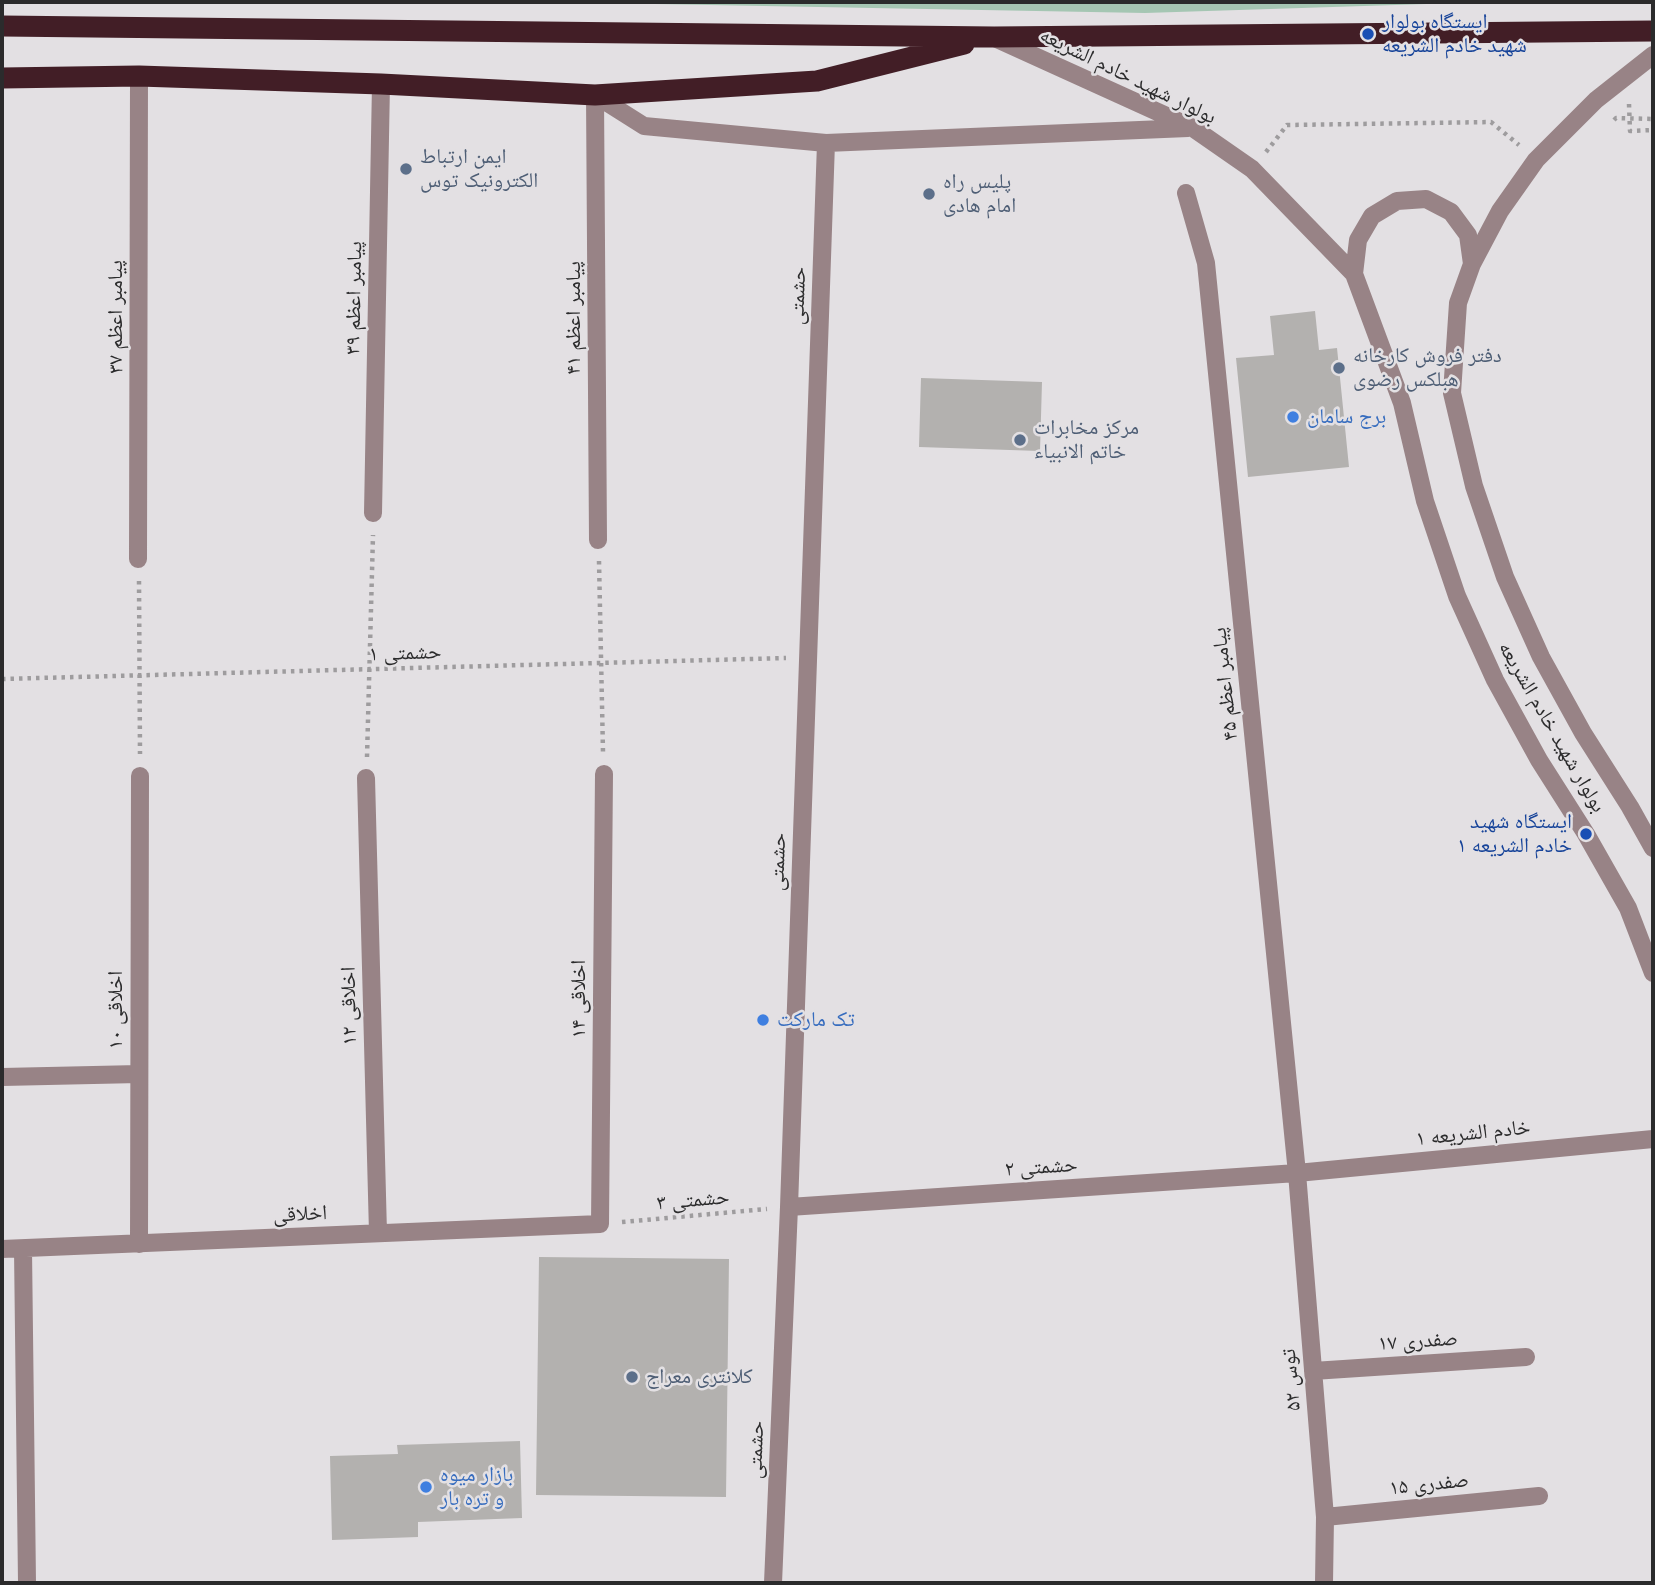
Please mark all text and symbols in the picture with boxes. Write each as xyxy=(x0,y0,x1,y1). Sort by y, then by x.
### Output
place label: ایستگاه بولوار شهید خادم الشریعه xyxy=(1382,9,1527,59)
street label: بولوار شهید خادم الشریعه xyxy=(1036,22,1220,130)
marker: ایستگاه بولوار شهید خادم الشریعه xyxy=(1360,26,1376,42)
place label: ایمن ارتباط الکترونیک توس xyxy=(420,144,538,194)
marker: ایمن ارتباط الکترونیک توس xyxy=(398,161,414,177)
place label: پلیس راه امام هادی xyxy=(943,169,1016,219)
marker: پلیس راه امام هادی xyxy=(921,186,937,202)
street label: پیامبر اعظم ۳۹ xyxy=(340,241,368,355)
street label: پیامبر اعظم ۳۷ xyxy=(103,260,129,374)
street label: پیامبر اعظم ۴۱ xyxy=(561,261,587,375)
street label: حشمتی xyxy=(784,267,812,325)
place label: دفتر فروش کارخانه هبلکس رضوی xyxy=(1353,343,1502,393)
marker: دفتر فروش کارخانه هبلکس رضوی xyxy=(1331,360,1347,376)
place label: برج سامان xyxy=(1307,404,1386,430)
marker: برج سامان xyxy=(1285,409,1301,425)
place label: مرکز مخابرات خاتم الانبیاء xyxy=(1034,415,1139,465)
marker: مرکز مخابرات خاتم الانبیاء xyxy=(1012,432,1028,448)
street label: پیامبر اعظم ۴۵ xyxy=(1207,626,1243,742)
street label: بولوار شهید خادم الشریعه xyxy=(1493,637,1611,817)
street label: حشمتی ۱ xyxy=(368,639,442,667)
place label: ایستگاه شهید خادم الشریعه ۱ xyxy=(1457,809,1572,859)
marker: ایستگاه شهید خادم الشریعه ۱ xyxy=(1578,826,1594,842)
street label: حشمتی xyxy=(764,833,792,891)
street label: اخلاقی ۱۴ xyxy=(566,960,592,1038)
street label: اخلاقی ۱۲ xyxy=(336,966,362,1046)
street label: اخلاقی ۱۰ xyxy=(103,971,129,1049)
place label: تک مارکت xyxy=(777,1007,855,1033)
marker: تک مارکت xyxy=(755,1012,771,1028)
street label: خادم الشریعه ۱ xyxy=(1414,1114,1532,1152)
street label: حشمتی ۲ xyxy=(1004,1152,1078,1182)
street label: حشمتی ۳ xyxy=(656,1184,730,1216)
street label: اخلاقی xyxy=(272,1200,328,1228)
street label: صفدری ۱۷ xyxy=(1377,1326,1459,1356)
street label: توس ۵۲ xyxy=(1276,1348,1306,1412)
place label: کلانتری معراج xyxy=(646,1364,753,1390)
marker: کلانتری معراج xyxy=(624,1369,640,1385)
street label: حشمتی xyxy=(742,1421,770,1479)
place label: بازار میوه و تره بار xyxy=(440,1462,513,1512)
street label: صفدری ۱۵ xyxy=(1388,1467,1470,1501)
marker: بازار میوه و تره بار xyxy=(418,1479,434,1495)

